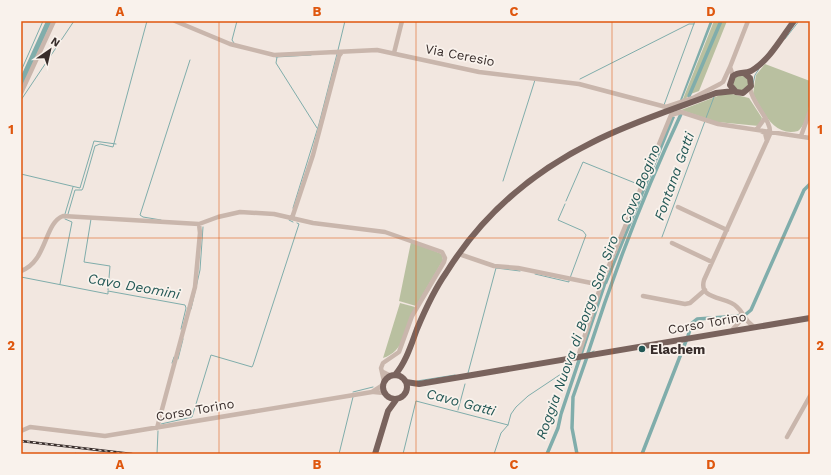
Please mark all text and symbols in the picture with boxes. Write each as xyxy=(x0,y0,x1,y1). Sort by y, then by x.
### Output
text: A xyxy=(116,4,125,19)
text: B xyxy=(313,4,322,19)
text: C xyxy=(510,4,519,19)
text: D xyxy=(706,4,716,19)
north arrow xyxy=(30,30,70,70)
text: N xyxy=(48,34,62,50)
street label: Via Ceresio xyxy=(424,41,496,69)
text: 1 xyxy=(8,122,14,137)
text: 1 xyxy=(817,122,823,137)
water label: Fontana Gatti xyxy=(651,129,697,222)
water label: Cavo Bogino xyxy=(617,142,663,226)
water label: Roggia Nuova di Borgo San Siro xyxy=(533,233,621,441)
water label: Cavo Deomini xyxy=(87,270,182,302)
street label: Corso Torino xyxy=(667,309,748,337)
text: 2 xyxy=(7,338,15,353)
text: 2 xyxy=(816,338,824,353)
place label: Elachem xyxy=(650,342,705,357)
marker: Elachem xyxy=(637,344,647,354)
water label: Cavo Gatti xyxy=(425,385,498,419)
street label: Corso Torino xyxy=(155,396,236,424)
text: A xyxy=(116,457,125,472)
text: B xyxy=(313,457,322,472)
text: C xyxy=(510,457,519,472)
text: D xyxy=(706,457,716,472)

